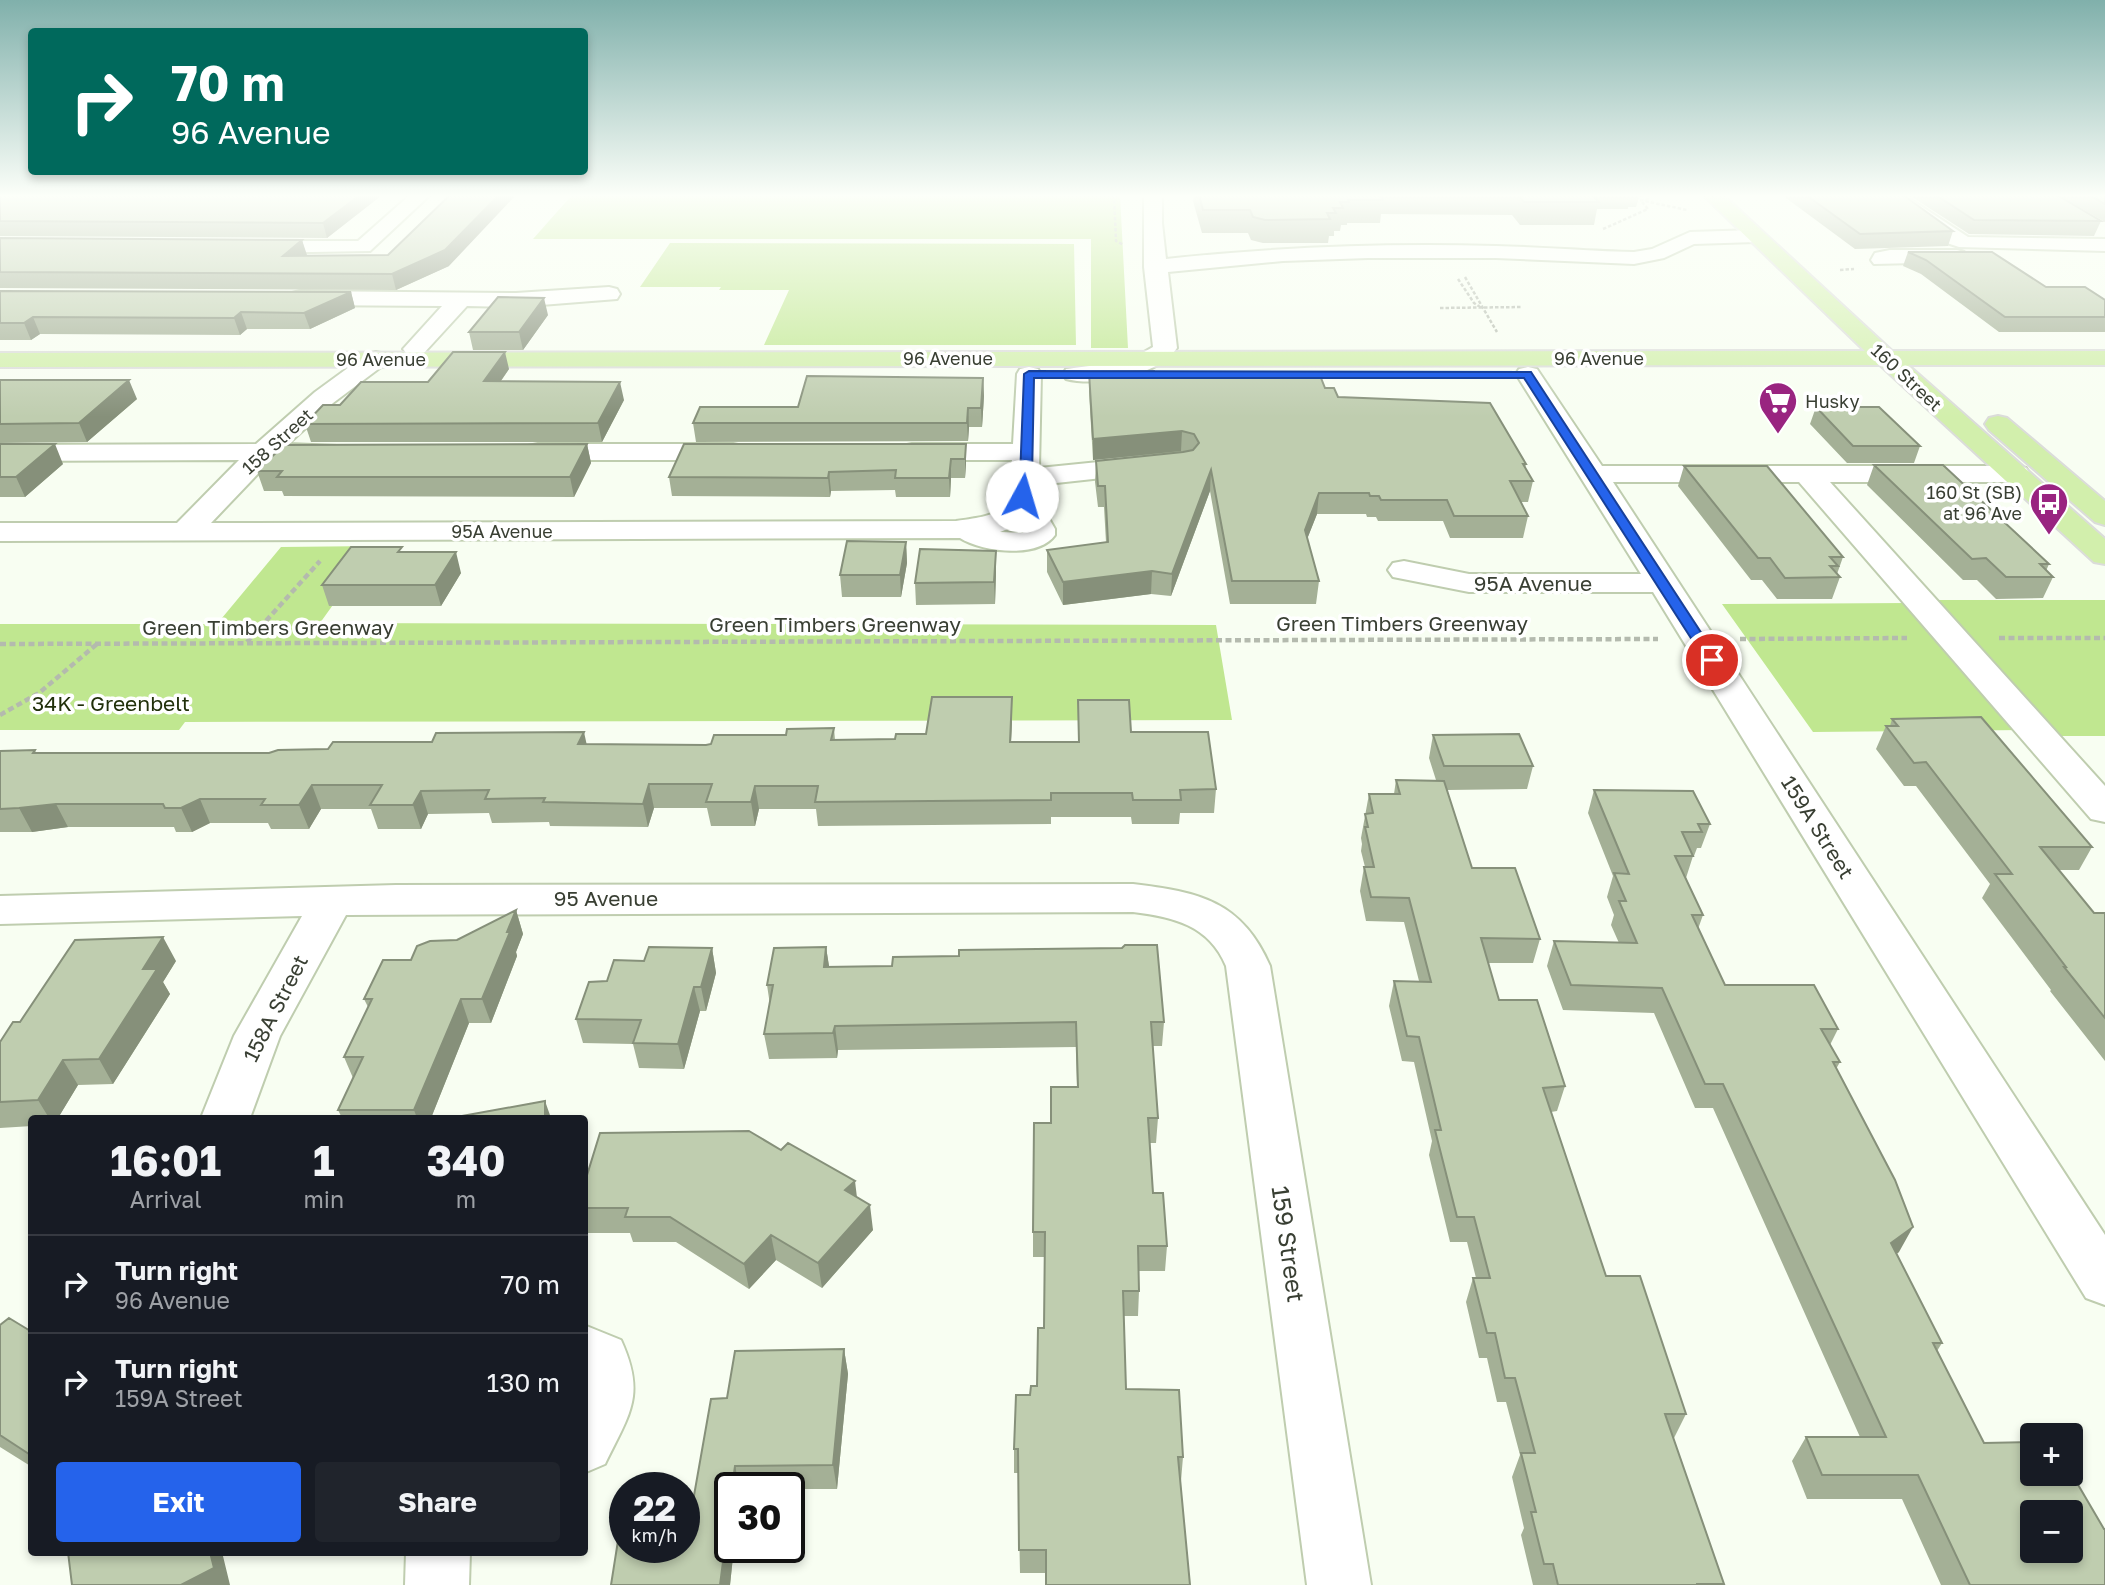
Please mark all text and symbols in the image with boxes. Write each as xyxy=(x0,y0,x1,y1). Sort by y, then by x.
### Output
text: 70 m xyxy=(171,53,285,112)
icon: right xyxy=(56,56,147,147)
text: 96 Avenue xyxy=(171,113,331,151)
street label: 160 Street xyxy=(1867,339,1947,415)
street label: 96 Avenue xyxy=(903,347,993,369)
street label: 96 Avenue xyxy=(1554,347,1644,369)
street label: 96 Avenue xyxy=(336,348,426,370)
supermarket icon: Husky xyxy=(1757,380,1799,435)
place label: Husky xyxy=(1805,390,1860,412)
street label: 158 Street xyxy=(237,403,317,479)
position arrow xyxy=(985,459,1059,533)
place label: 160 St (SB) at 96 Ave xyxy=(1927,481,2022,524)
bus stop icon: 160 St (SB) at 96 Ave xyxy=(2028,481,2070,536)
street label: 95A Avenue xyxy=(451,520,553,542)
street label: 95A Avenue xyxy=(1474,570,1592,596)
street label: Green Timbers Greenway xyxy=(1276,610,1528,636)
street label: Green Timbers Greenway xyxy=(709,611,961,637)
street label: Green Timbers Greenway xyxy=(142,614,394,640)
pin xyxy=(1682,630,1742,690)
icon: arrive xyxy=(1693,641,1731,679)
park label: 34K - Greenbelt xyxy=(32,690,190,716)
street label: 159A Street xyxy=(1776,771,1860,883)
street label: 95 Avenue xyxy=(554,885,658,911)
street label: 158A Street xyxy=(237,950,313,1066)
text: 16:01 xyxy=(110,1135,221,1185)
text: 1 xyxy=(313,1135,335,1185)
text: 340 xyxy=(426,1135,506,1185)
street label: 159 Street xyxy=(1266,1184,1312,1304)
text: Arrival xyxy=(130,1185,202,1213)
text: min xyxy=(303,1185,344,1213)
text: m xyxy=(456,1185,476,1213)
text: Turn right xyxy=(115,1255,238,1286)
icon: right xyxy=(56,1265,94,1303)
text: 70 m xyxy=(501,1269,560,1300)
text: 96 Avenue xyxy=(115,1286,230,1314)
text: Turn right xyxy=(115,1353,238,1384)
icon: right xyxy=(56,1363,94,1401)
text: 130 m xyxy=(487,1367,560,1398)
text: 159A Street xyxy=(115,1384,243,1412)
map controls xyxy=(2020,1423,2083,1563)
button: + xyxy=(2020,1423,2083,1486)
button: Exit xyxy=(56,1462,301,1542)
button: Share xyxy=(315,1462,560,1542)
speed limit sign: 30 xyxy=(714,1472,805,1563)
text: 22 xyxy=(633,1487,676,1529)
button: − xyxy=(2020,1500,2083,1563)
text: km/h xyxy=(632,1524,677,1546)

